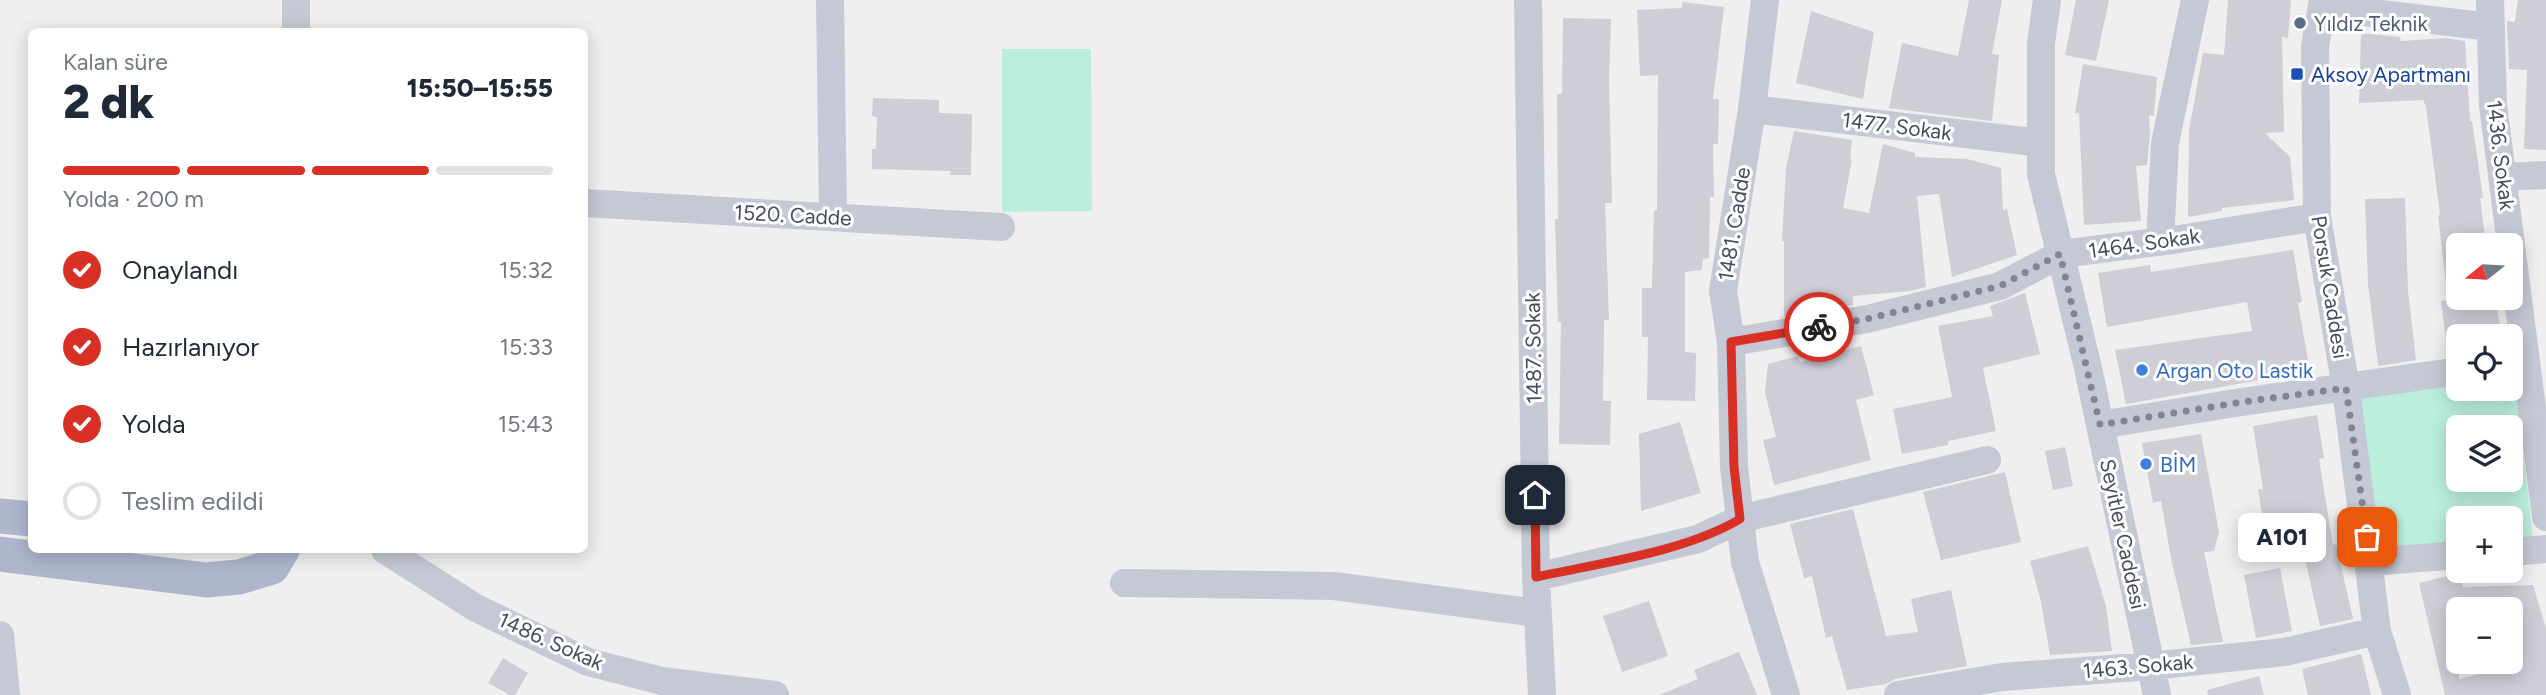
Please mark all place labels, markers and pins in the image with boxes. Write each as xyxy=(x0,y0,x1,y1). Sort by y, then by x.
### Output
place label: Yıldız Teknik xyxy=(2314,11,2428,36)
marker: Yıldız Teknik xyxy=(2292,15,2308,31)
place label: Aksoy Apartmanı xyxy=(2311,62,2471,87)
marker: Aksoy Apartmanı xyxy=(2289,66,2305,82)
place label: Argan Oto Lastik xyxy=(2156,358,2314,383)
marker: Argan Oto Lastik xyxy=(2134,362,2150,378)
place label: BİM xyxy=(2160,452,2196,477)
marker: BİM xyxy=(2138,456,2154,472)
pin xyxy=(1505,465,1565,525)
pin xyxy=(2337,507,2397,567)
callout: A101 xyxy=(2238,512,2325,562)

